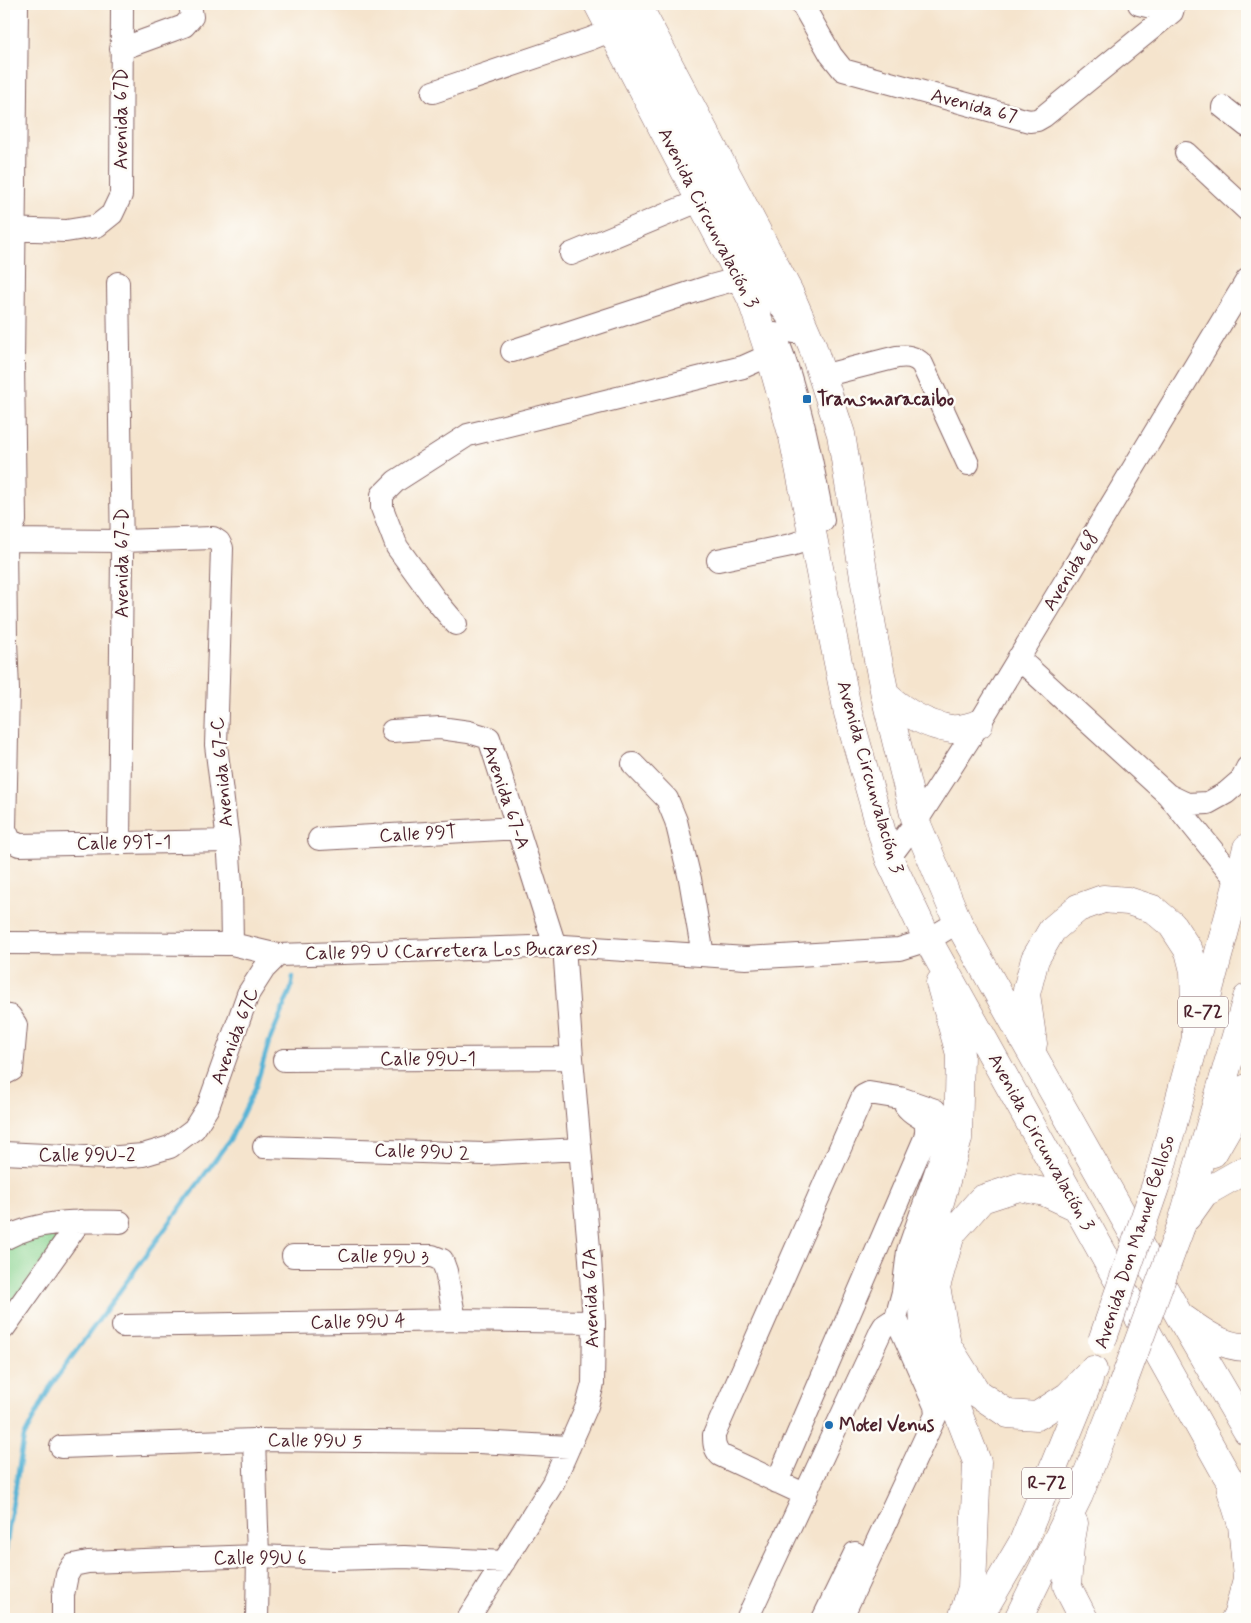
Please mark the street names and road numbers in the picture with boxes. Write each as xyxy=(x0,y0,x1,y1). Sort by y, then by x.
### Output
street label: Avenida 67D xyxy=(109,68,134,170)
street label: Avenida 67 xyxy=(928,83,1020,129)
street label: Avenida Circunvalación 3 xyxy=(652,124,764,313)
street label: Avenida 67-D xyxy=(110,508,135,618)
street label: Avenida 68 xyxy=(1037,526,1105,616)
street label: Avenida Circunvalación 3 xyxy=(831,678,910,876)
street label: Avenida 67-C xyxy=(205,716,239,828)
street label: Avenida 67-A xyxy=(476,741,536,853)
street label: Calle 99T xyxy=(379,819,457,849)
street label: Calle 99T-1 xyxy=(76,830,172,856)
street label: Calle 99 U (Carretera Los Bucares) xyxy=(305,936,598,966)
street label: Avenida 67C xyxy=(205,984,265,1088)
road number: R-72 xyxy=(1178,996,1228,1028)
street label: Calle 99U-1 xyxy=(380,1047,476,1072)
street label: Avenida Circunvalación 3 xyxy=(982,1049,1100,1235)
street label: Avenida Don Manuel Belloso xyxy=(1089,1132,1181,1352)
street label: Calle 99U 2 xyxy=(374,1138,470,1166)
street label: Calle 99U-2 xyxy=(39,1143,135,1168)
street label: Calle 99U 3 xyxy=(337,1243,430,1271)
street label: Avenida 67A xyxy=(577,1247,605,1349)
street label: Calle 99U 4 xyxy=(310,1309,406,1335)
street label: Calle 99U 5 xyxy=(267,1428,363,1454)
road number: R-72 xyxy=(1022,1468,1072,1499)
street label: Calle 99U 6 xyxy=(213,1546,307,1571)

